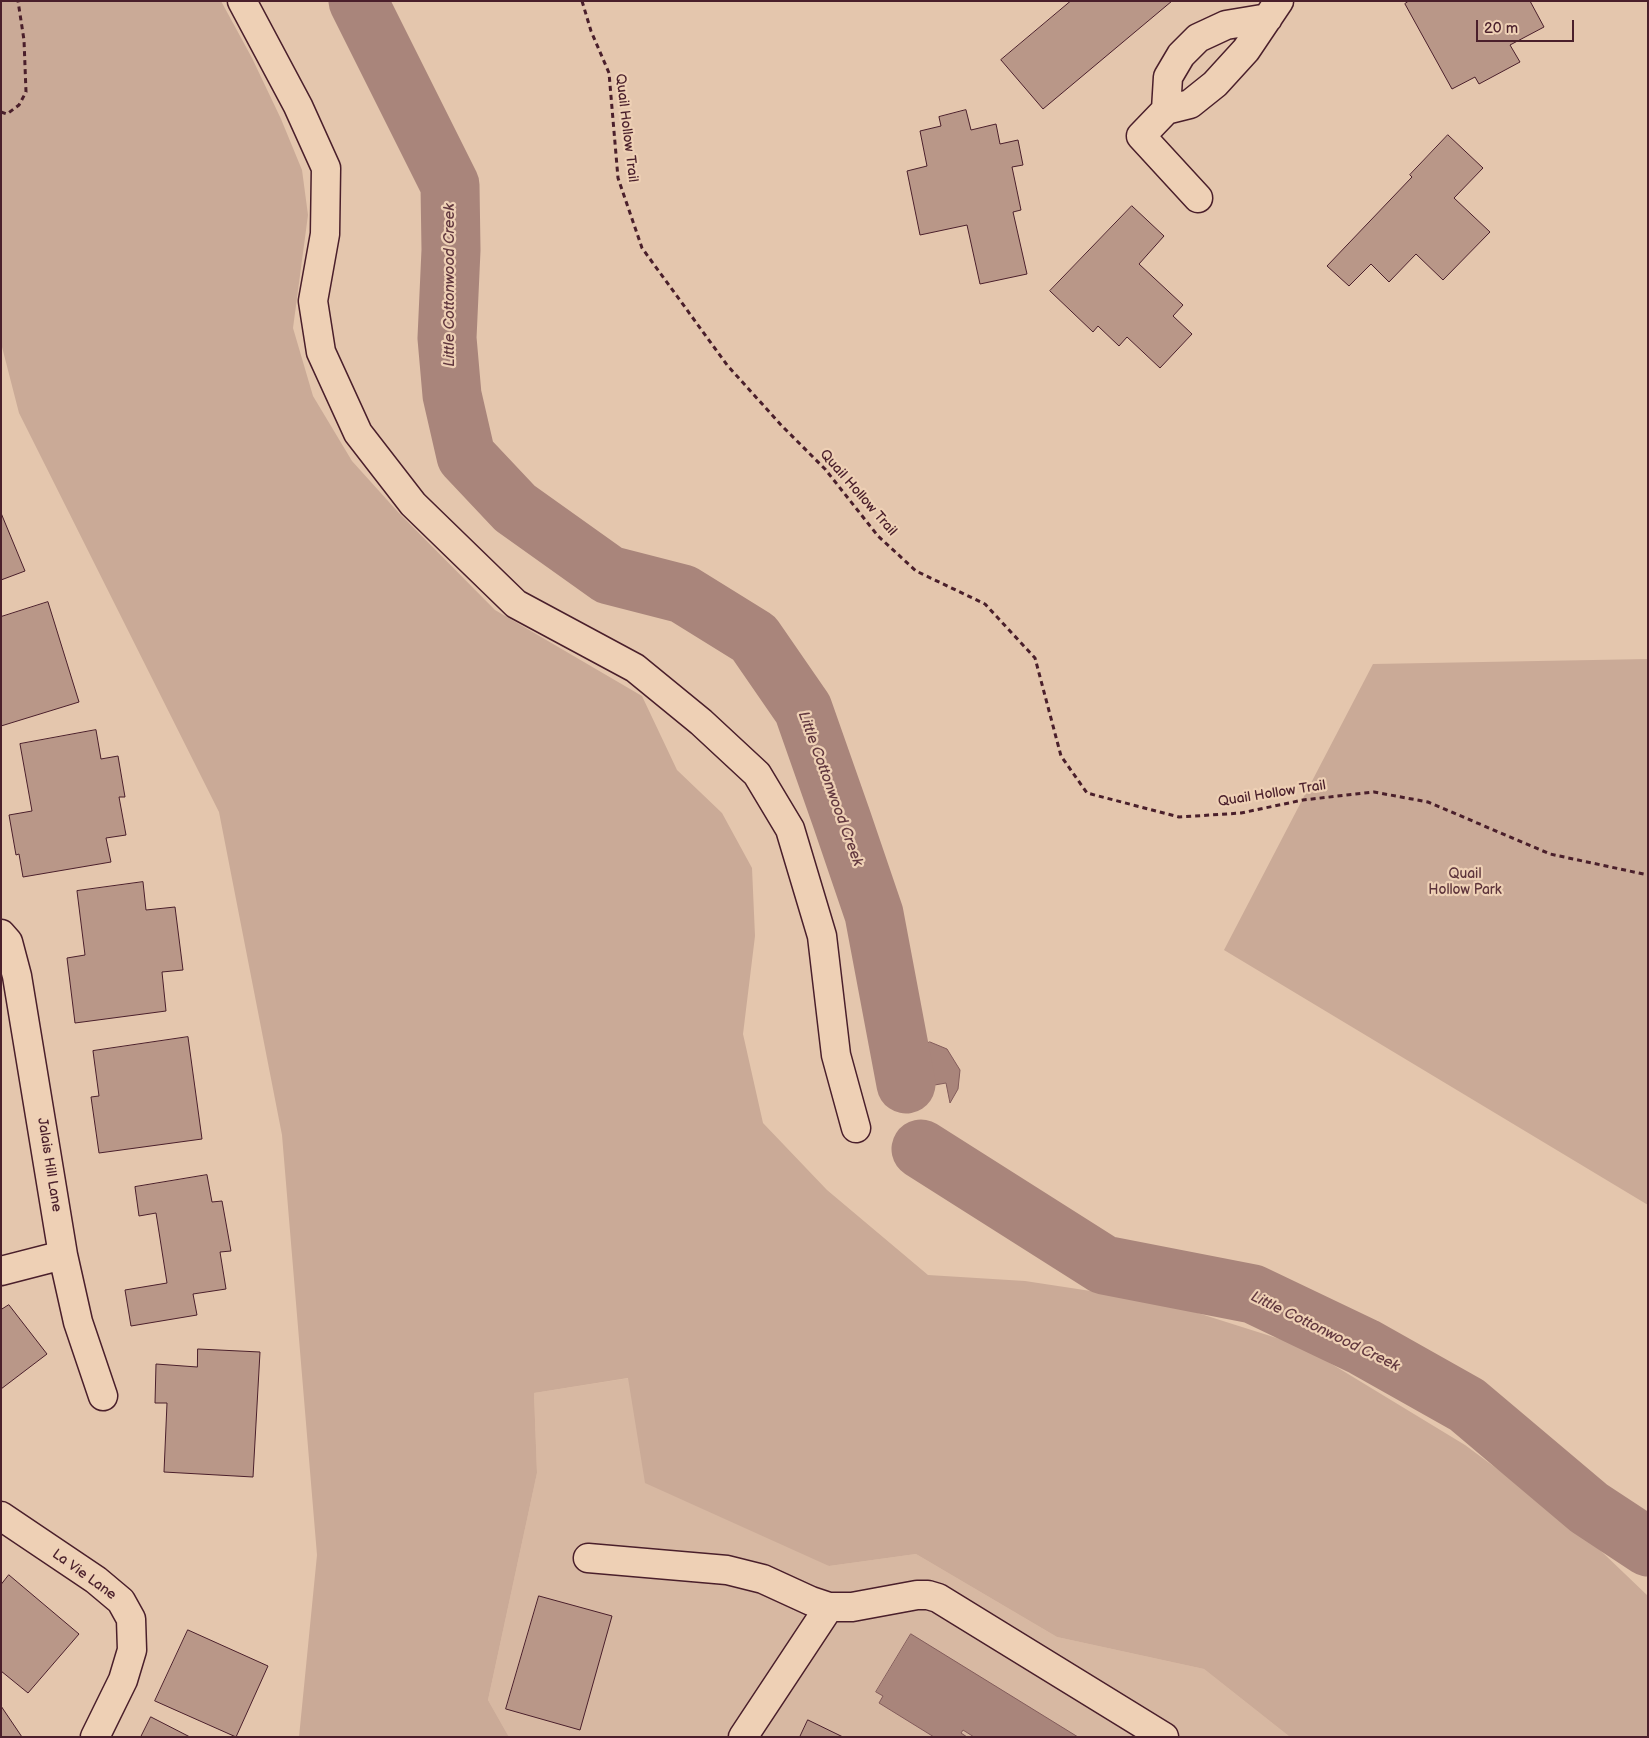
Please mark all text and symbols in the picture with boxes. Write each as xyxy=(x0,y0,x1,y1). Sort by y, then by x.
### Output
scale bar xyxy=(1479,10,1576,42)
text: 20 m xyxy=(1484,19,1518,38)
street label: Quail Hollow Trail xyxy=(611,73,641,183)
water label: Little Cottonwood Creek xyxy=(441,203,459,367)
street label: Quail Hollow Trail xyxy=(816,446,900,540)
water label: Little Cottonwood Creek xyxy=(794,709,866,869)
street label: Quail Hollow Trail xyxy=(1217,777,1327,811)
park label: Quail Hollow Park xyxy=(1428,866,1502,899)
street label: Jalais Hill Lane xyxy=(33,1117,65,1213)
water label: Little Cottonwood Creek xyxy=(1248,1288,1402,1376)
street label: La Vie Lane xyxy=(49,1546,119,1604)

